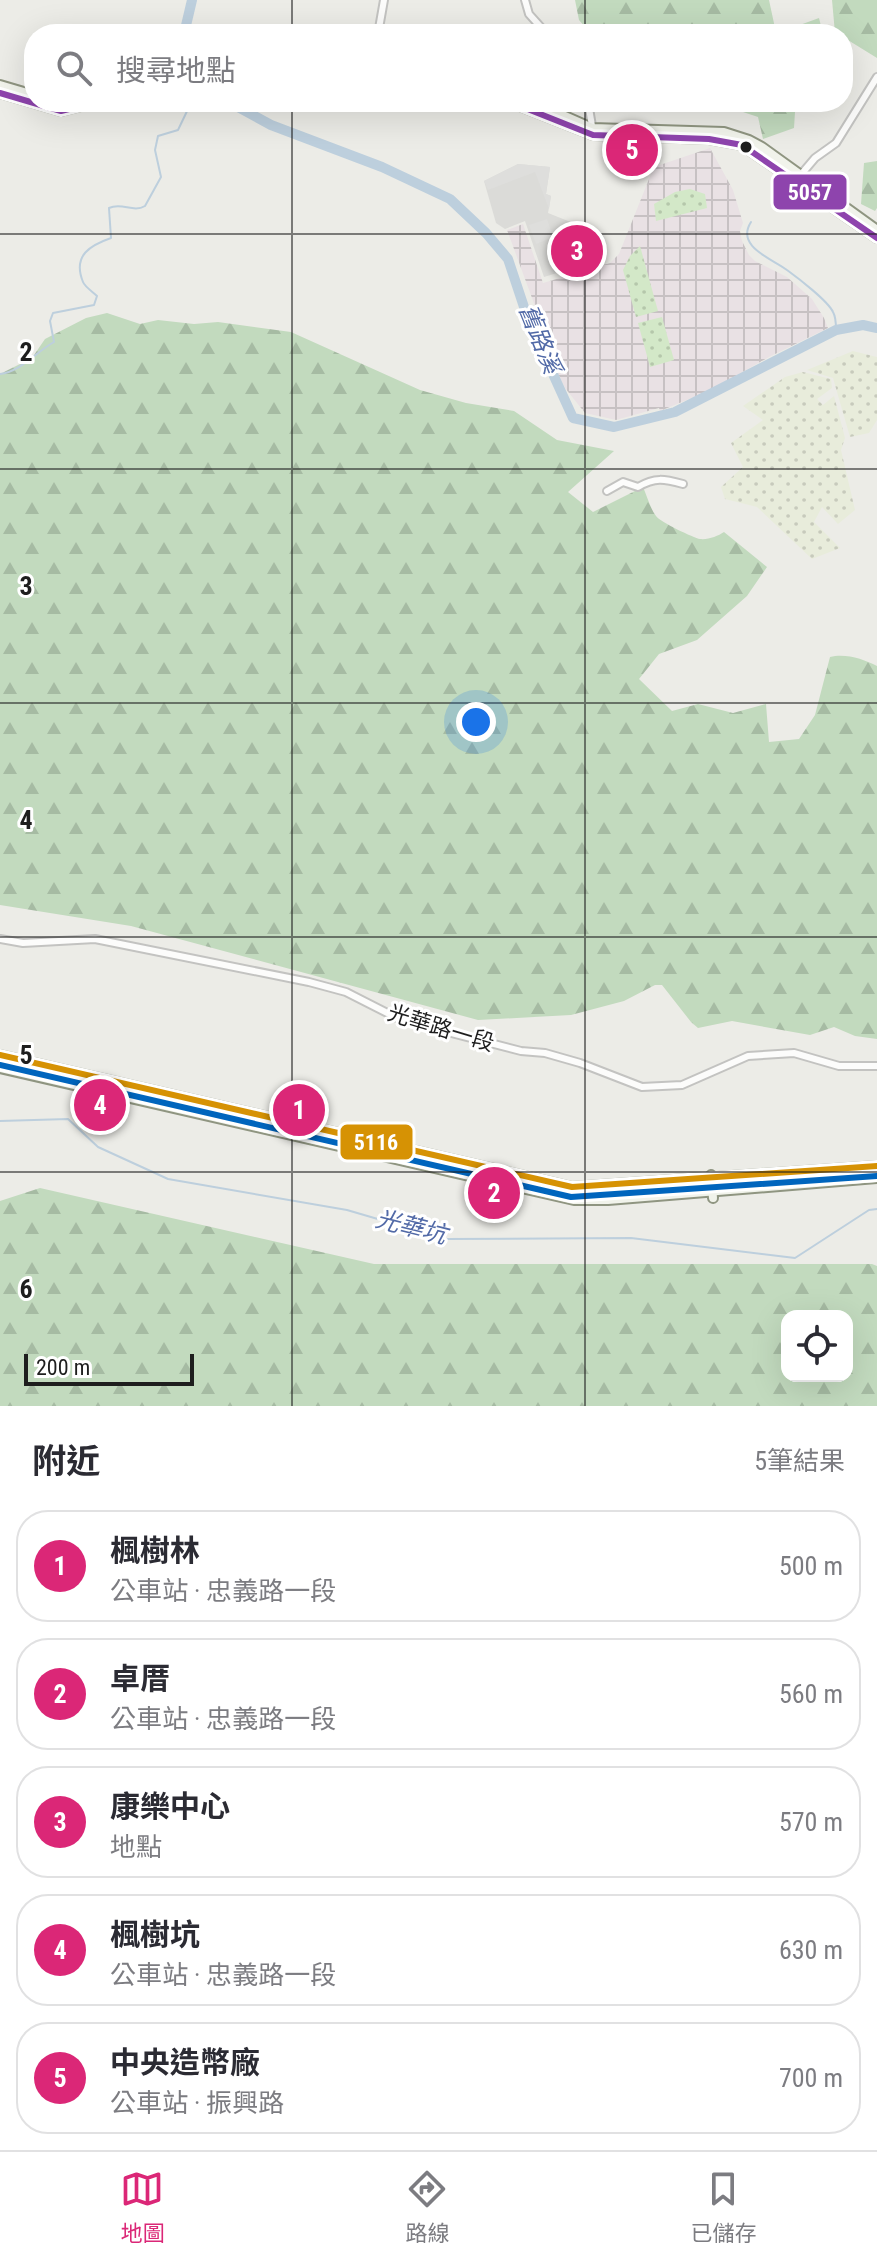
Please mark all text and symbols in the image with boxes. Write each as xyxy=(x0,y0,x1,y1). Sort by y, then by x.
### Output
search box xyxy=(24,24,853,112)
icon: search xyxy=(52,46,96,90)
text: 搜尋地點 xyxy=(116,53,236,88)
pin: 5 xyxy=(606,120,658,180)
unlabelled marker xyxy=(738,139,754,155)
line badge: 5057 xyxy=(772,173,848,211)
text: 5057 xyxy=(788,180,832,205)
pin: 3 xyxy=(551,221,603,281)
water label: 舊路溪 xyxy=(514,300,568,380)
text: 2 xyxy=(19,337,33,367)
text: 3 xyxy=(19,571,33,601)
your location xyxy=(456,702,496,742)
text: 4 xyxy=(19,805,33,835)
street label: 光華路一段 xyxy=(385,1000,497,1056)
text: 5 xyxy=(19,1040,33,1070)
pin: 4 xyxy=(74,1075,126,1135)
pin: 1 xyxy=(273,1080,325,1140)
line badge: 5116 xyxy=(339,1123,414,1161)
text: 5116 xyxy=(354,1130,398,1155)
pin: 2 xyxy=(468,1163,520,1223)
water label: 光華坑 xyxy=(373,1205,452,1250)
text: 6 xyxy=(19,1274,33,1304)
map controls xyxy=(781,1310,853,1382)
button: locate xyxy=(781,1310,853,1382)
scale bar xyxy=(24,1350,194,1386)
text: 200 m xyxy=(36,1355,90,1380)
text: 附近 xyxy=(32,1441,100,1481)
text: 5筆結果 xyxy=(754,1446,845,1476)
text: 楓樹林 xyxy=(110,1533,200,1568)
text: 1 xyxy=(53,1551,67,1581)
text: 500 m xyxy=(779,1551,843,1581)
text: 公車站 · 忠義路一段 xyxy=(110,1576,336,1606)
text: 卓厝 xyxy=(110,1661,170,1696)
text: 2 xyxy=(53,1679,67,1709)
text: 560 m xyxy=(779,1679,843,1709)
text: 公車站 · 忠義路一段 xyxy=(110,1704,336,1734)
text: 康樂中心 xyxy=(110,1789,230,1824)
text: 3 xyxy=(53,1807,67,1837)
text: 570 m xyxy=(779,1807,843,1837)
text: 地點 xyxy=(110,1832,162,1862)
text: 楓樹坑 xyxy=(110,1917,200,1952)
text: 4 xyxy=(53,1935,67,1965)
text: 630 m xyxy=(779,1935,843,1965)
text: 公車站 · 忠義路一段 xyxy=(110,1960,336,1990)
text: 中央造幣廠 xyxy=(110,2045,260,2080)
text: 5 xyxy=(53,2063,67,2093)
text: 700 m xyxy=(779,2063,843,2093)
text: 公車站 · 振興路 xyxy=(110,2088,284,2118)
tab: 地圖 xyxy=(120,2167,165,2247)
tab: 路線 xyxy=(405,2167,450,2247)
tab: 已儲存 xyxy=(690,2167,757,2247)

